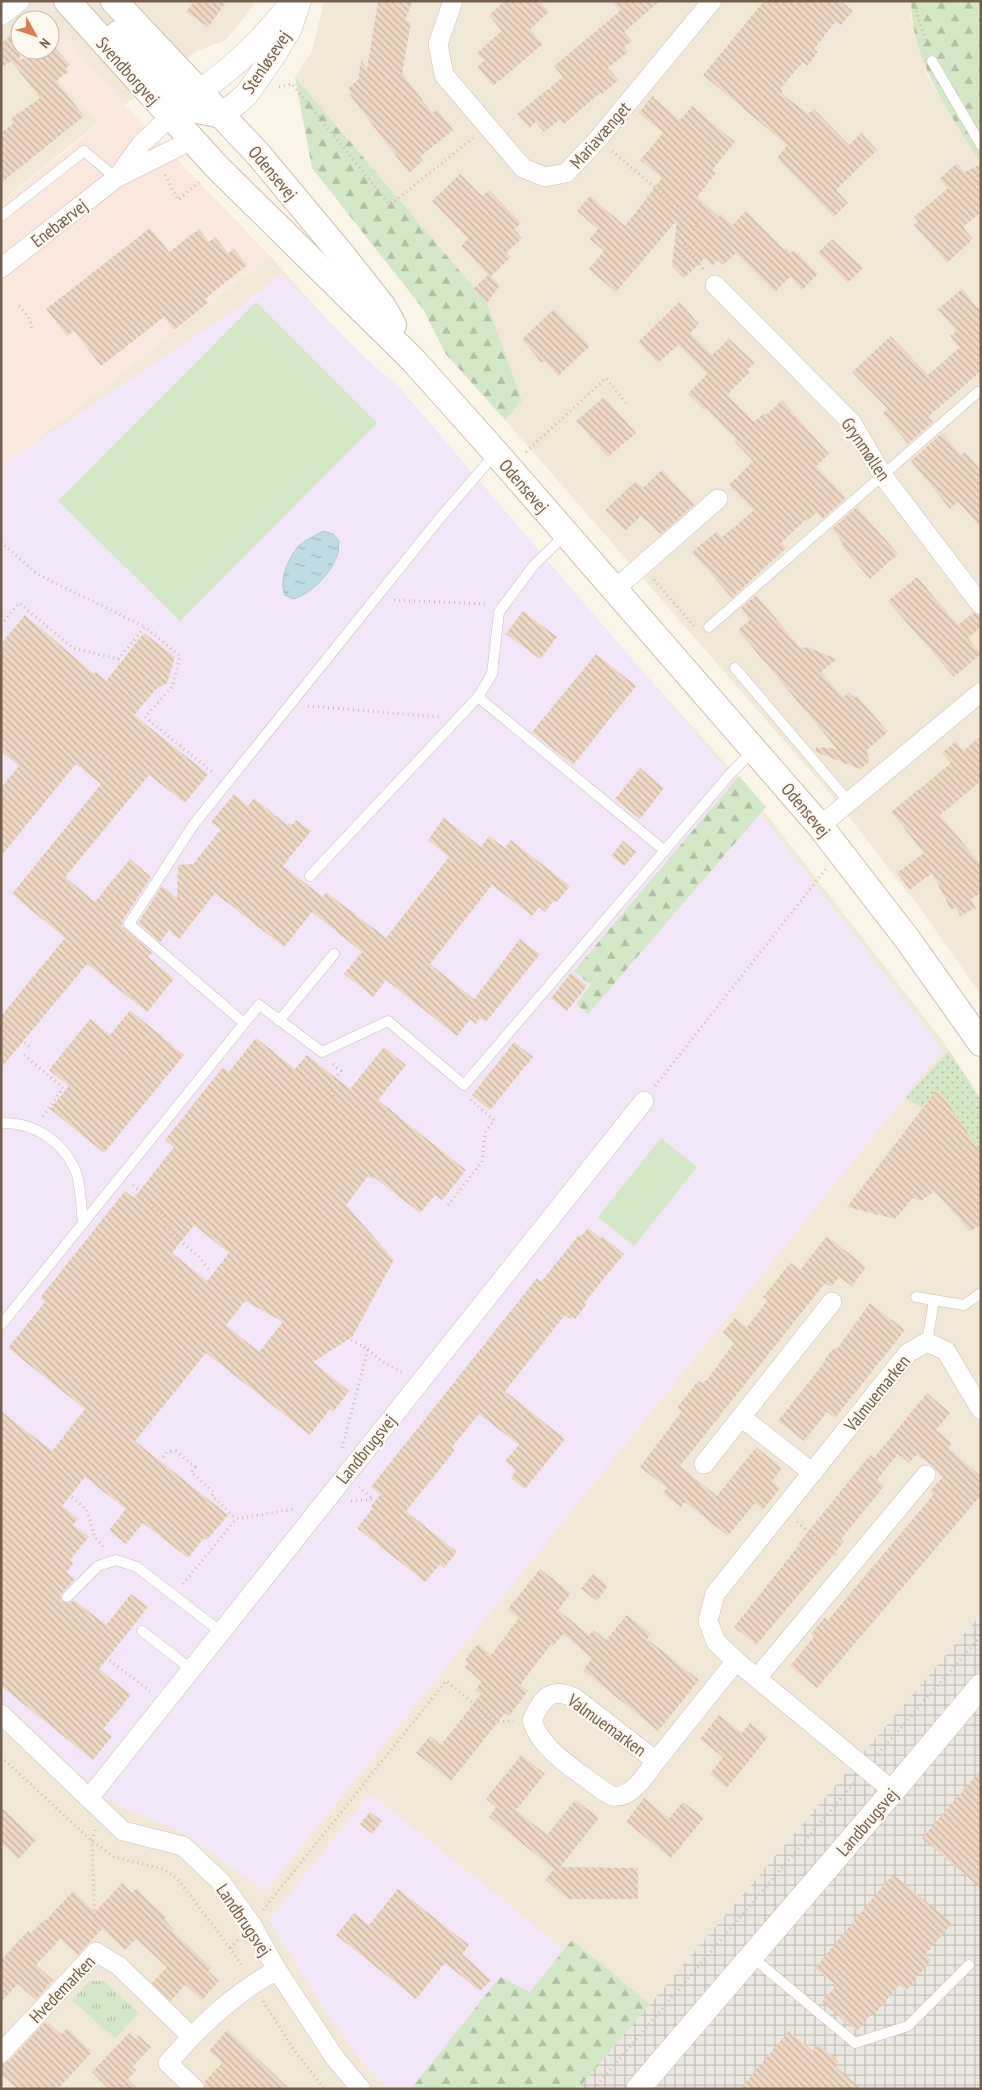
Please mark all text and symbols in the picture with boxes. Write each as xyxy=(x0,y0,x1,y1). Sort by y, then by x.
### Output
north arrow xyxy=(10,10,60,60)
street label: Stenløsevej xyxy=(237,26,295,98)
street label: Svendborgvej xyxy=(91,32,165,110)
text: N xyxy=(36,35,54,52)
street label: Mariavænget xyxy=(565,97,635,173)
street label: Odensevej xyxy=(243,141,303,205)
street label: Enebærvej xyxy=(26,194,92,252)
street label: Grynmøllen xyxy=(836,413,896,485)
street label: Odensevej xyxy=(494,454,554,518)
street label: Odensevej xyxy=(776,778,836,842)
street label: Valmuemarken xyxy=(838,1350,915,1437)
street label: Landbrugsvej xyxy=(331,1410,401,1488)
street label: Valmuemarken xyxy=(562,1688,651,1761)
street label: Landbrugsvej xyxy=(831,1783,903,1861)
street label: Landbrugsvej xyxy=(211,1879,277,1961)
street label: Hvedemarken xyxy=(24,1950,100,2028)

